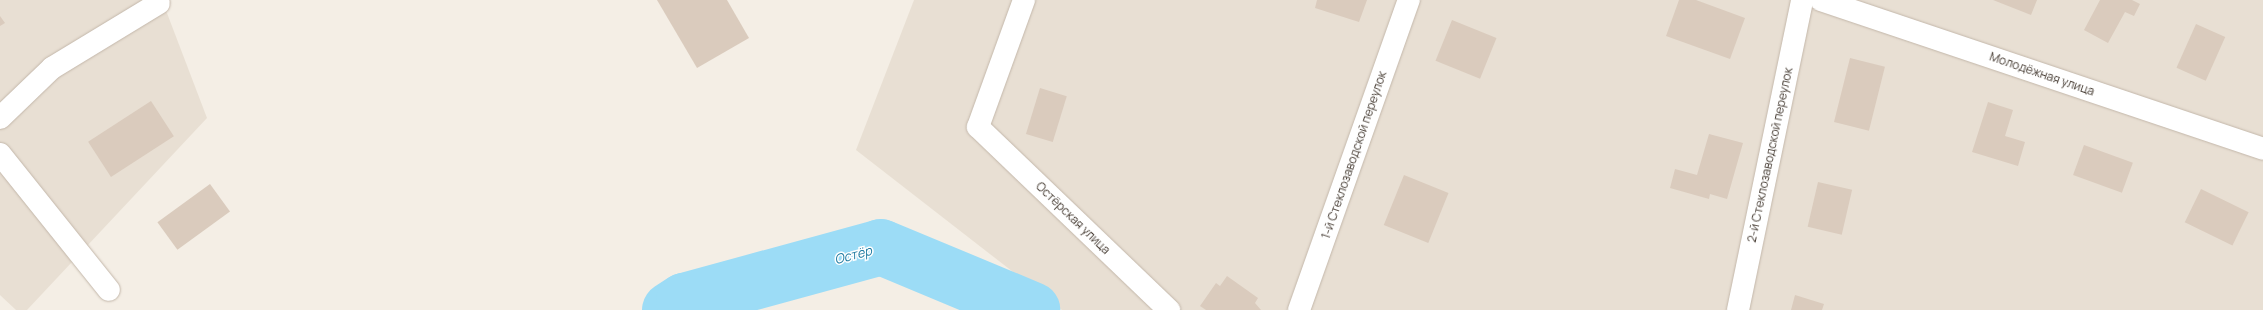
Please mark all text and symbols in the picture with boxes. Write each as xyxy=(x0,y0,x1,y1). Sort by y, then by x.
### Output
street label: Молодёжная улица xyxy=(1988,49,2096,99)
street label: 2-й Стеклозаводской переулок xyxy=(1744,66,1796,244)
street label: 1-й Стеклозаводской переулок xyxy=(1318,69,1390,241)
street label: Остёрская улица xyxy=(1033,179,1113,257)
water label: Остёр xyxy=(832,243,874,267)

